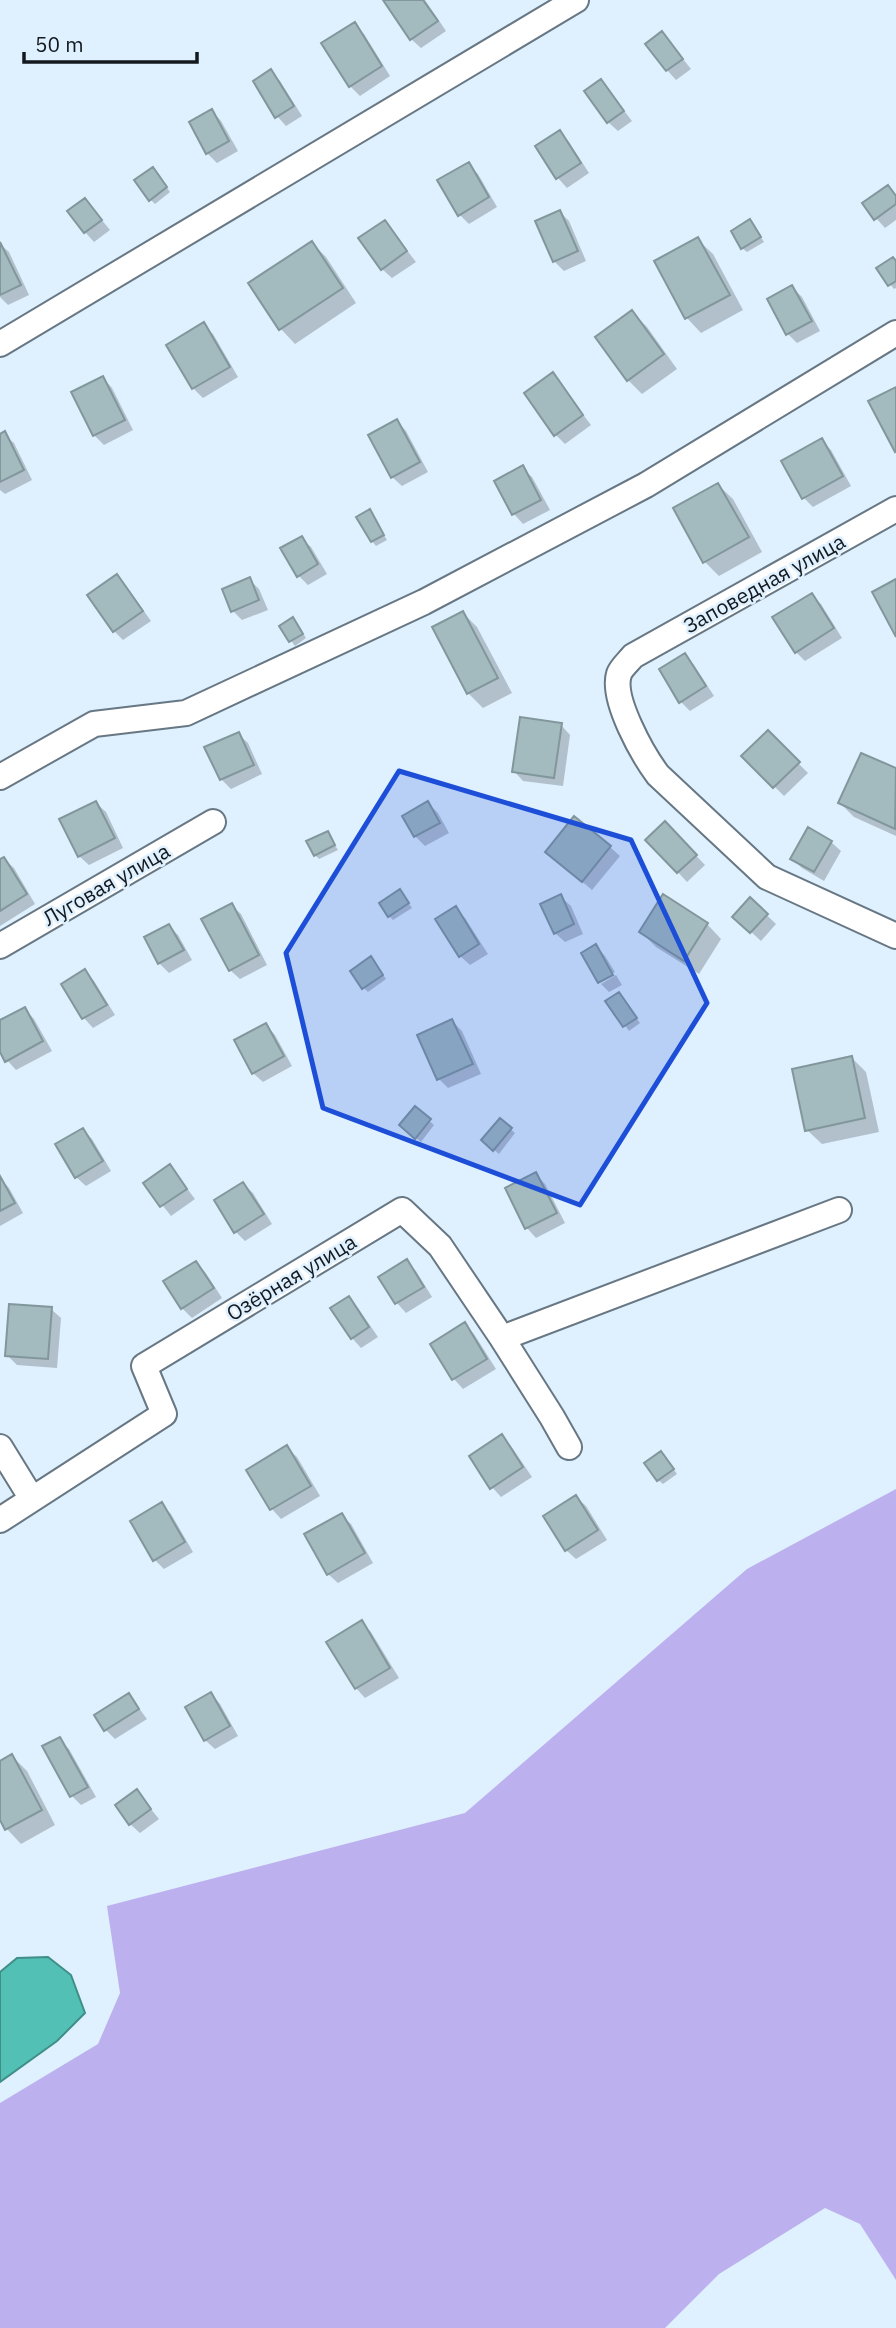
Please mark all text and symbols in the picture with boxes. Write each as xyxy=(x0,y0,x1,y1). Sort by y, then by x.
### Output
scale bar xyxy=(24,21,198,65)
text: 50 m xyxy=(35,30,84,58)
street label: Заповедная улица xyxy=(678,527,850,639)
street label: Луговая улица xyxy=(37,836,175,932)
street label: Озёрная улица xyxy=(221,1227,361,1327)

